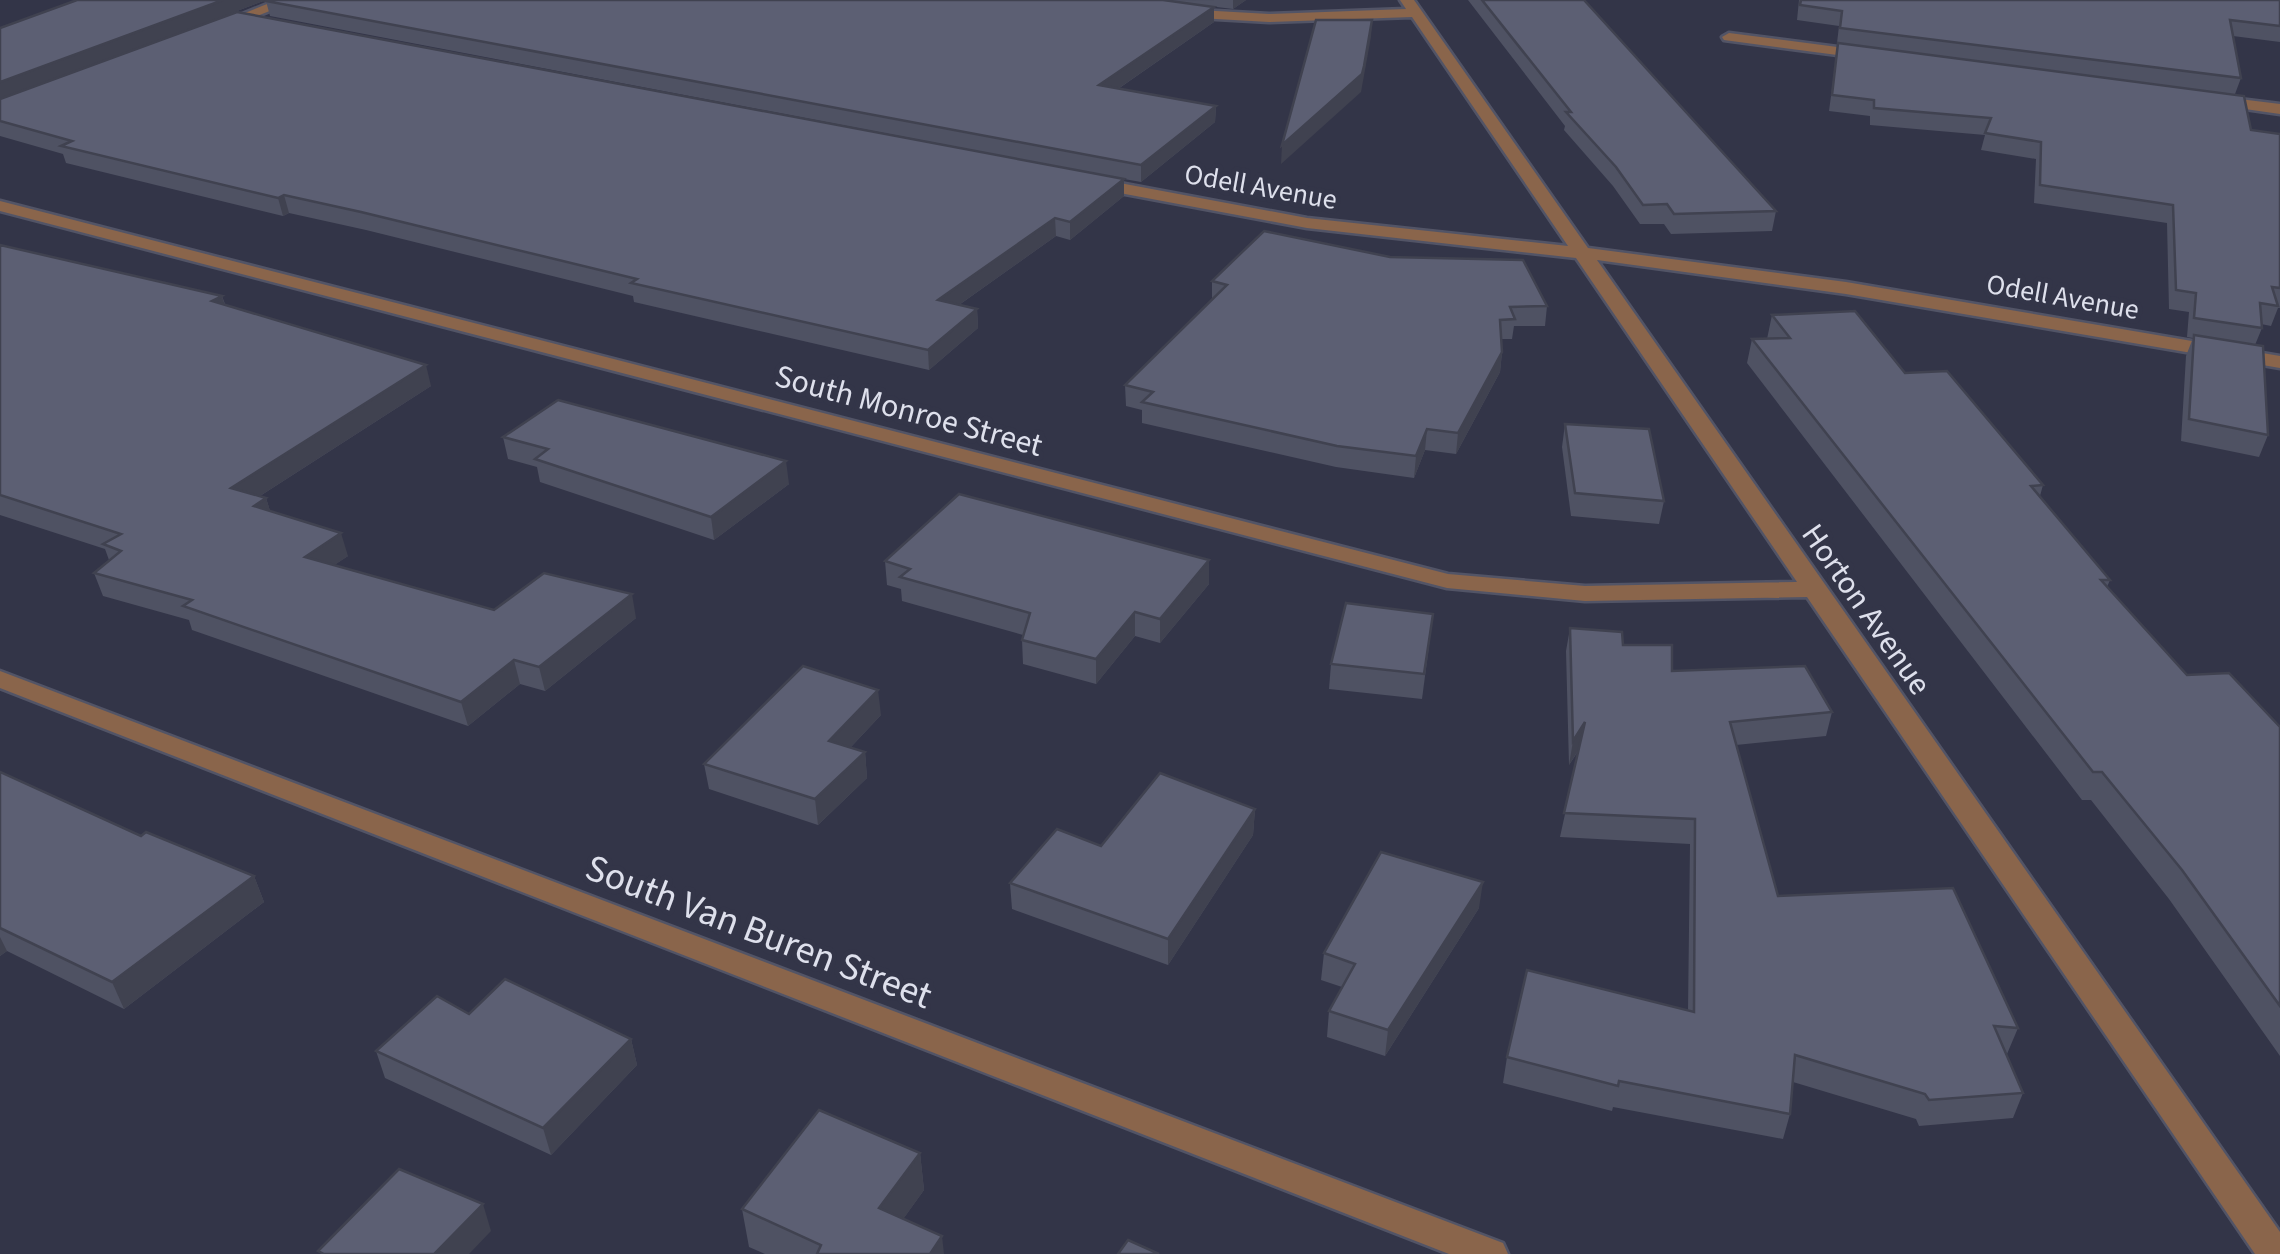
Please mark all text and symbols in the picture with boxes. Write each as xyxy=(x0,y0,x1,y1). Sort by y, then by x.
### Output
street label: Odell Avenue xyxy=(1181,154,1340,220)
street label: Odell Avenue xyxy=(1983,264,2142,330)
street label: South Monroe Street xyxy=(770,353,1048,469)
street label: Horton Avenue xyxy=(1790,515,1942,705)
street label: South Van Buren Street xyxy=(578,841,940,1023)

